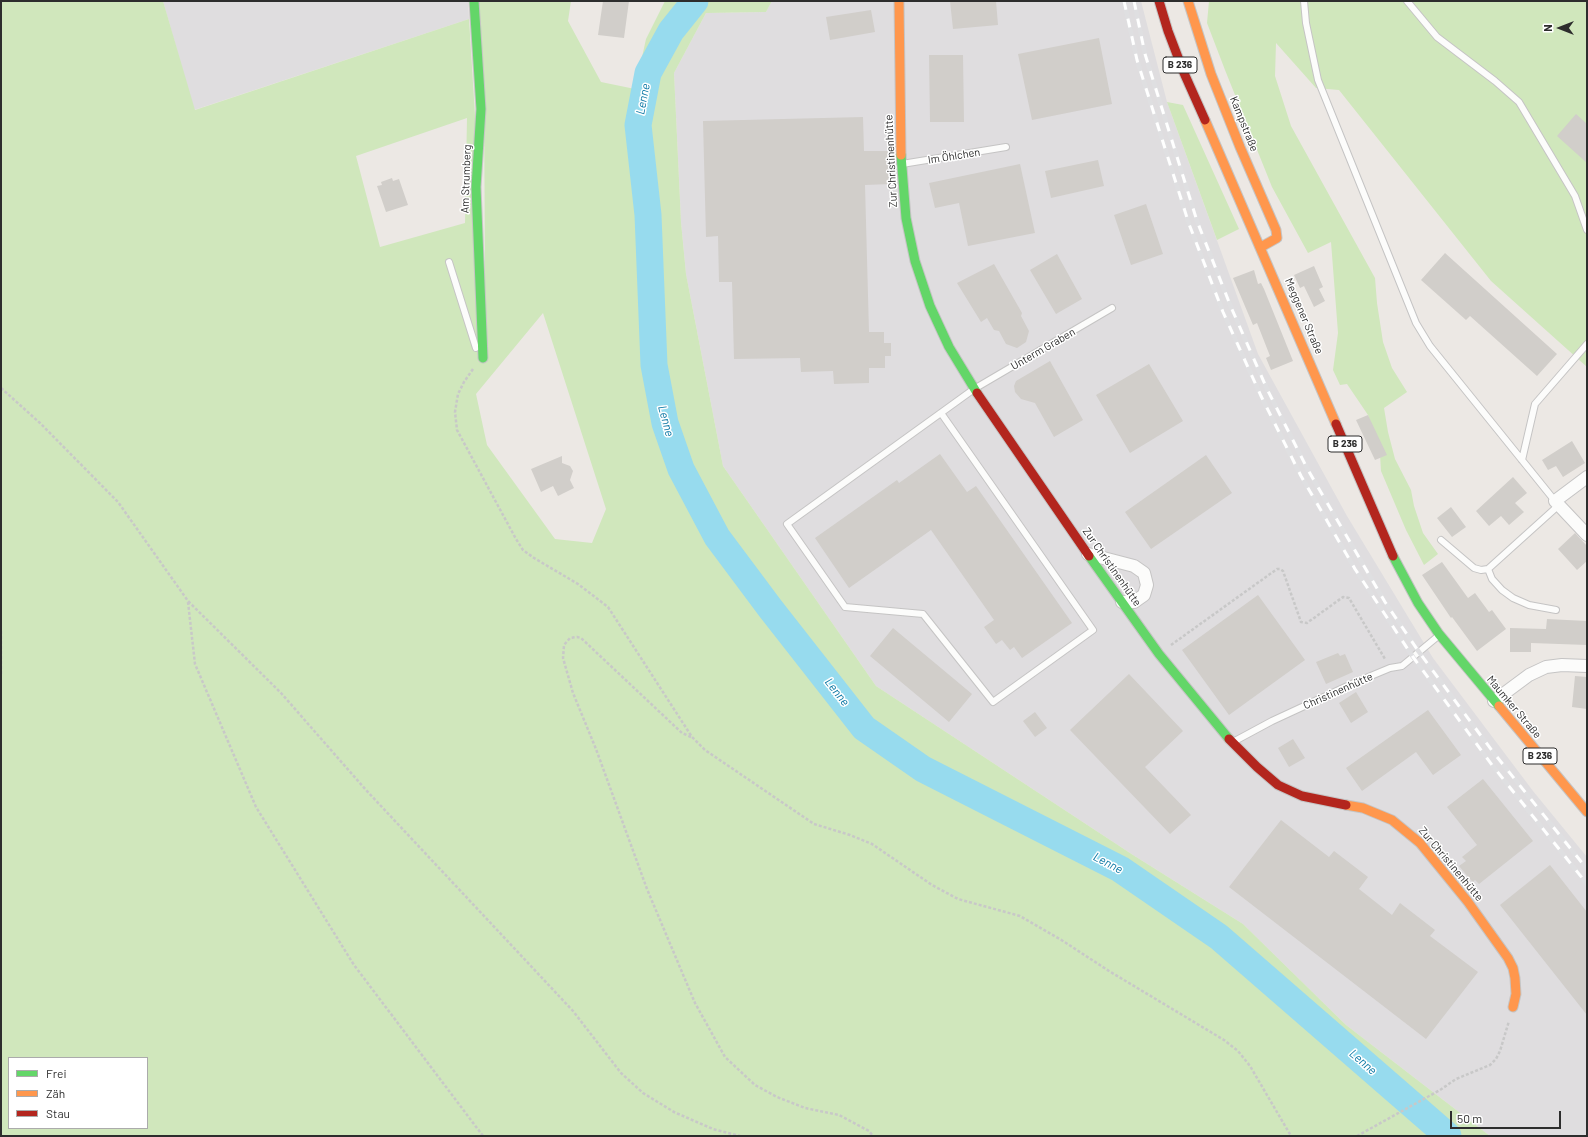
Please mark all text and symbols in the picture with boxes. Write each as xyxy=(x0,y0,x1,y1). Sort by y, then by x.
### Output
north arrow xyxy=(1540,8,1580,48)
text: N xyxy=(1541,24,1554,32)
road number: B 236 xyxy=(1163,57,1197,73)
water label: Lenne xyxy=(633,82,653,116)
street label: Kampstraße xyxy=(1227,94,1261,154)
street label: Zur Christinenhütte xyxy=(882,114,900,208)
street label: Am Strumberg xyxy=(458,144,474,214)
street label: Im Öhlchen xyxy=(927,145,981,167)
street label: Meggener Straße xyxy=(1282,276,1326,356)
street label: Unterm Graben xyxy=(1008,325,1078,373)
water label: Lenne xyxy=(655,404,677,438)
road number: B 236 xyxy=(1328,436,1362,452)
street label: Zur Christinenhütte xyxy=(1080,525,1144,609)
street label: Christinenhütte xyxy=(1301,670,1375,712)
street label: Maumker Straße xyxy=(1484,673,1544,741)
water label: Lenne xyxy=(822,675,852,709)
road number: B 236 xyxy=(1523,748,1557,764)
street label: Zur Christinenhütte xyxy=(1416,824,1486,904)
water label: Lenne xyxy=(1091,849,1125,877)
water label: Lenne xyxy=(1346,1046,1380,1078)
legend xyxy=(8,1057,148,1129)
text: Frei xyxy=(46,1066,66,1080)
text: Zäh xyxy=(46,1086,65,1100)
scale bar xyxy=(1452,1103,1563,1129)
text: Stau xyxy=(46,1106,70,1120)
text: 50 m xyxy=(1457,1111,1482,1125)

